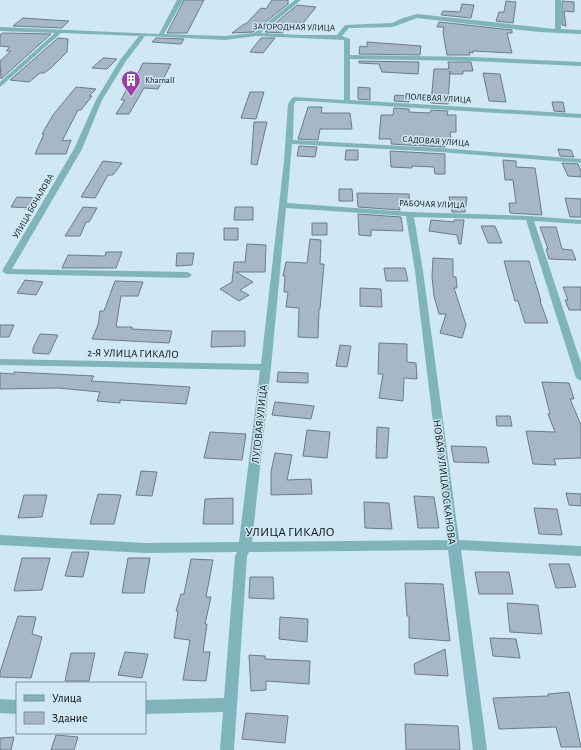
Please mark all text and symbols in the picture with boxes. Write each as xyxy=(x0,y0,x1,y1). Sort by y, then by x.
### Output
street label: ЗАГОРОДНАЯ УЛИЦА xyxy=(253,22,336,33)
building icon: Khamall xyxy=(120,69,142,97)
place label: Khamall xyxy=(145,76,174,85)
street label: ПОЛЕВАЯ УЛИЦА xyxy=(404,92,472,105)
street label: САДОВАЯ УЛИЦА xyxy=(402,135,470,148)
street label: УЛИЦА БОЧАЛОВА xyxy=(11,172,56,240)
street label: РАБОЧАЯ УЛИЦА xyxy=(399,199,466,210)
street label: 2-Я УЛИЦА ГИКАЛО xyxy=(87,347,179,360)
street label: ЛУГОВАЯ УЛИЦА xyxy=(250,384,269,464)
street label: НОВАЯ УЛИЦА ОСКАНОВА xyxy=(431,419,458,546)
street label: УЛИЦА ГИКАЛО xyxy=(245,526,335,539)
legend xyxy=(16,682,146,734)
text: Улица xyxy=(52,692,82,704)
text: Здание xyxy=(52,712,88,724)

